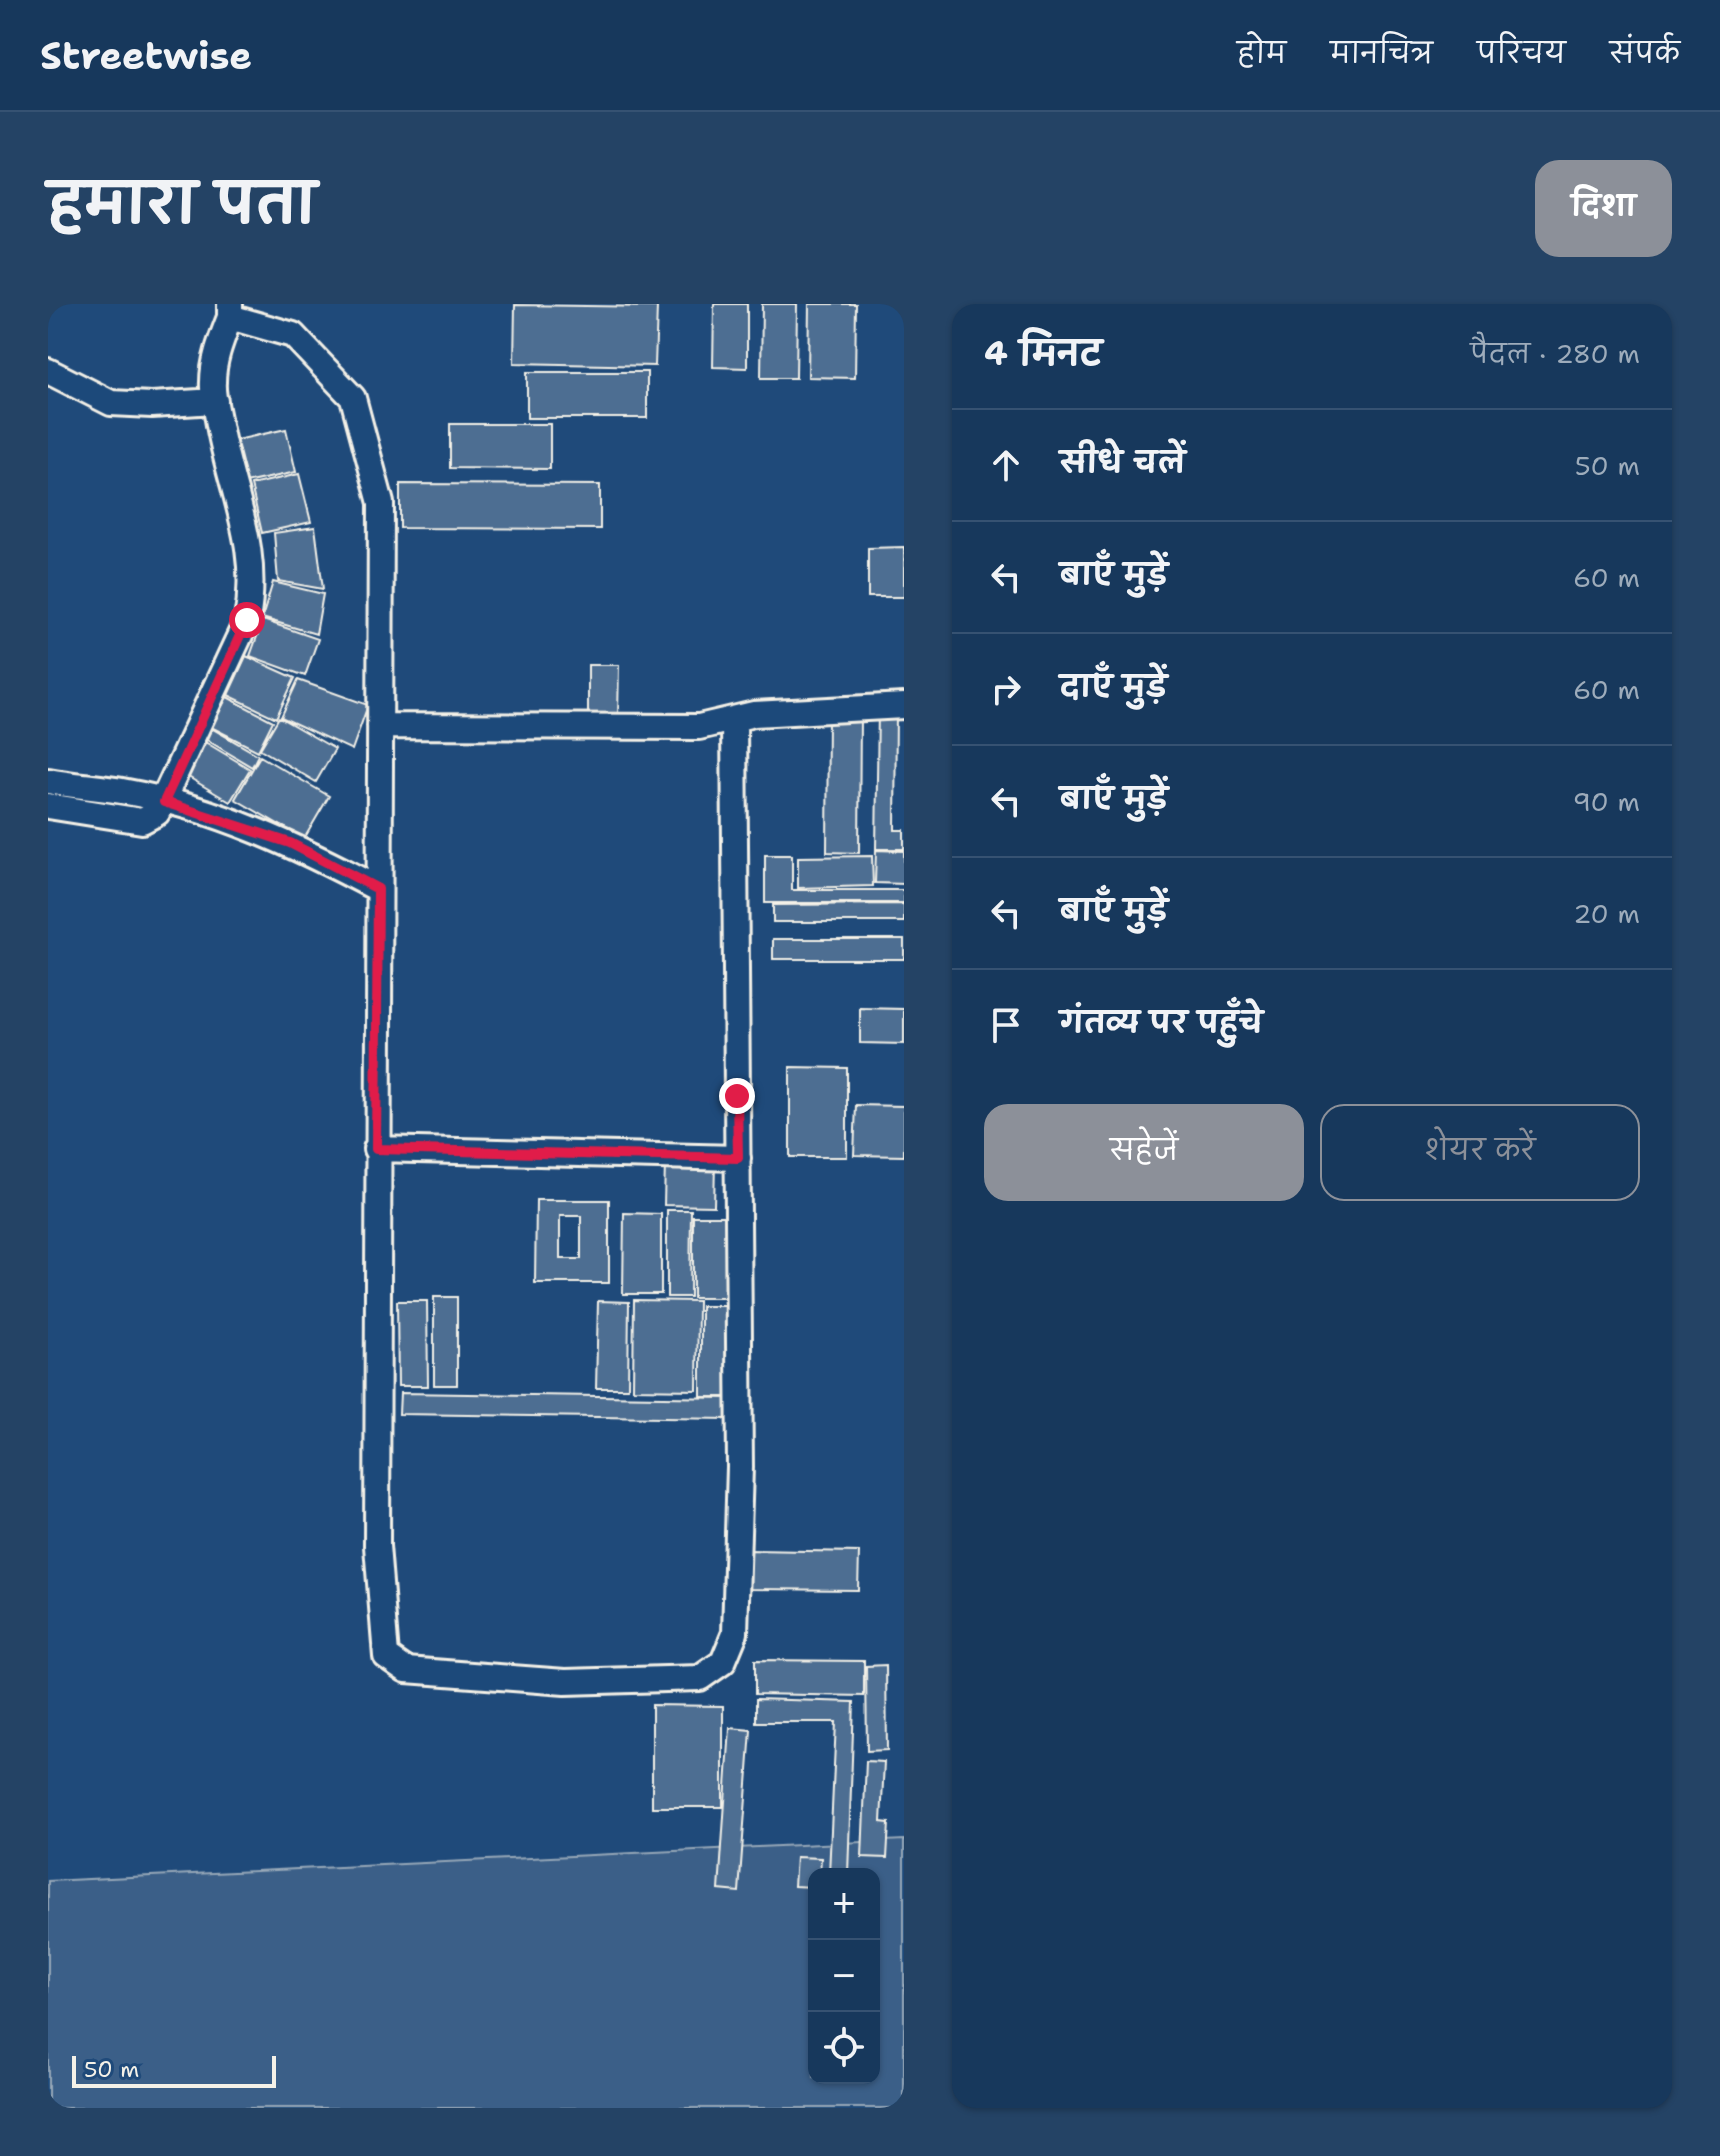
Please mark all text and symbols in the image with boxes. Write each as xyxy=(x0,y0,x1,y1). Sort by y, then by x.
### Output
text: Streetwise xyxy=(40,30,252,81)
text: होम xyxy=(1237,34,1286,72)
text: मानचित्र xyxy=(1330,34,1433,72)
text: परिचय xyxy=(1477,34,1566,72)
text: संपर्क xyxy=(1610,34,1680,72)
button: दिशा xyxy=(1535,160,1672,257)
text: हमारा पता xyxy=(48,166,316,241)
text: 4 मिनट xyxy=(984,330,1102,376)
text: पैदल · 280 m xyxy=(1470,336,1640,371)
text: सीधे चलें xyxy=(1060,442,1185,483)
icon: ahead xyxy=(984,443,1028,487)
text: 50 m xyxy=(1575,448,1640,483)
text: बाएँ मुड़ें xyxy=(1060,554,1168,595)
icon: left xyxy=(984,555,1028,599)
text: 60 m xyxy=(1573,560,1640,595)
route start xyxy=(229,602,265,638)
text: दाएँ मुड़ें xyxy=(1060,666,1167,707)
icon: right xyxy=(984,667,1028,711)
text: 60 m xyxy=(1573,672,1640,707)
text: बाएँ मुड़ें xyxy=(1060,778,1168,819)
icon: left xyxy=(984,779,1028,823)
text: 90 m xyxy=(1573,784,1640,819)
text: बाएँ मुड़ें xyxy=(1060,890,1168,931)
icon: left xyxy=(984,891,1028,935)
text: 20 m xyxy=(1573,896,1640,931)
text: गंतव्य पर पहुँचे xyxy=(1060,1002,1263,1043)
icon: arrive xyxy=(984,1003,1028,1047)
route end xyxy=(719,1078,755,1114)
button: सहेजें xyxy=(984,1104,1304,1201)
button: शेयर करें xyxy=(1320,1104,1640,1201)
map controls xyxy=(808,1868,880,2084)
button: + xyxy=(808,1868,880,1940)
button: − xyxy=(808,1940,880,2012)
button: locate xyxy=(808,2012,880,2084)
scale bar xyxy=(72,2052,276,2088)
text: 50 m xyxy=(84,2055,139,2084)

